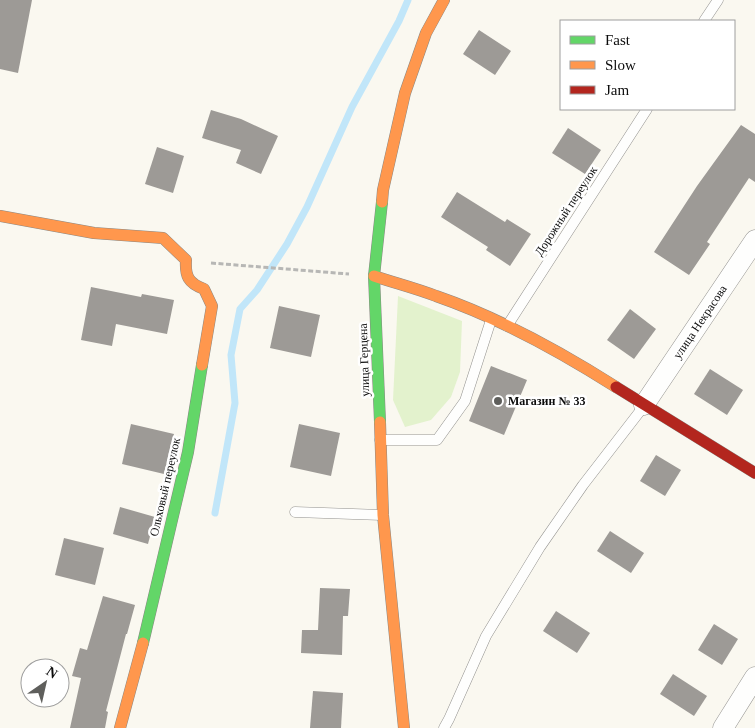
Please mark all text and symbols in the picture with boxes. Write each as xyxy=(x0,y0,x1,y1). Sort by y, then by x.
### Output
legend xyxy=(560,20,735,110)
text: Fast xyxy=(605,32,631,48)
text: Slow xyxy=(605,57,636,73)
text: Jam xyxy=(605,82,629,98)
street label: Дорожный переулок xyxy=(532,163,600,258)
street label: улица Некрасова xyxy=(670,282,730,362)
street label: улица Герцена xyxy=(356,322,372,397)
place label: Магазин № 33 xyxy=(508,394,585,408)
marker: Магазин № 33 xyxy=(492,395,504,407)
street label: Ольховый переулок xyxy=(147,436,183,538)
north arrow xyxy=(20,658,70,708)
text: N xyxy=(44,664,60,682)

